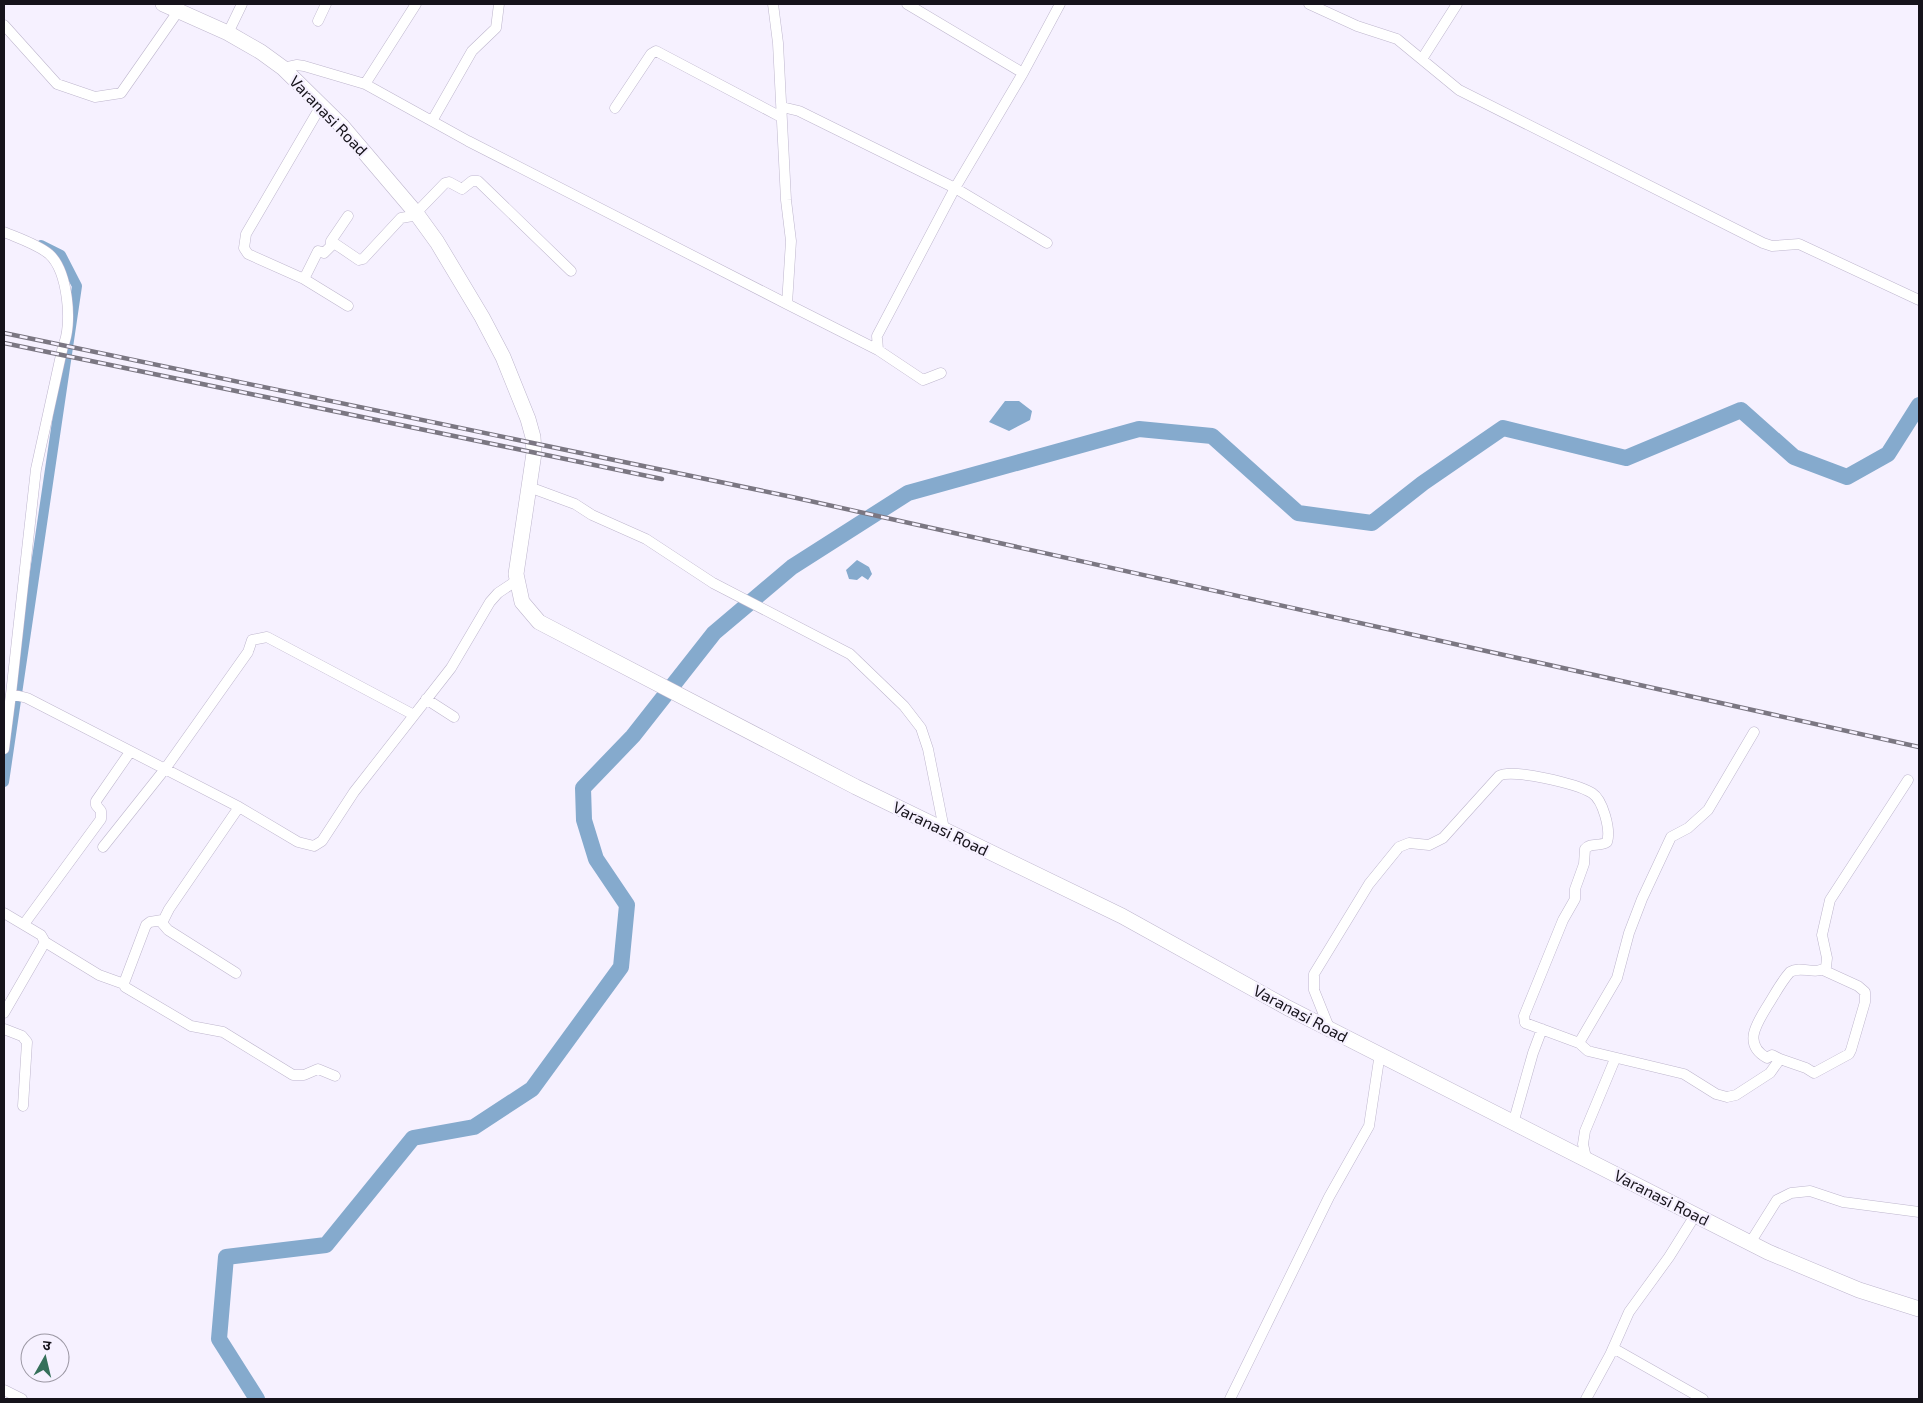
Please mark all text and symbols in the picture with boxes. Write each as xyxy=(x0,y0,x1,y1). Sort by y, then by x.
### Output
street label: Varanasi Road xyxy=(286,71,372,159)
street label: Varanasi Road xyxy=(890,797,992,859)
street label: Varanasi Road xyxy=(1251,980,1351,1046)
street label: Varanasi Road xyxy=(1611,1165,1713,1229)
north arrow xyxy=(20,1333,70,1383)
text: उ xyxy=(42,1336,53,1354)

